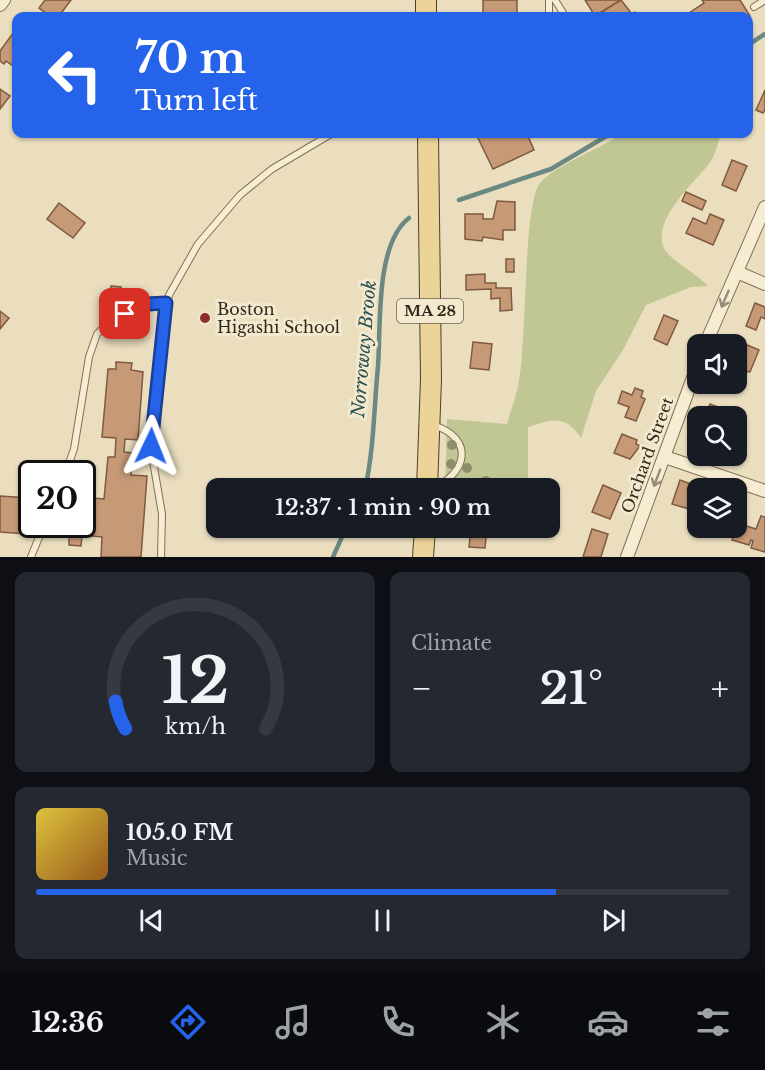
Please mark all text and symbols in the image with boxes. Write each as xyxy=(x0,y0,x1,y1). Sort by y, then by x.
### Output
text: 70 m xyxy=(135,32,246,84)
icon: left xyxy=(36,36,114,114)
text: Turn left xyxy=(135,84,258,117)
water label: Norroway Brook xyxy=(347,279,381,420)
pin xyxy=(99,288,150,339)
one-way arrow xyxy=(719,289,730,308)
icon: arrive xyxy=(108,297,141,330)
place label: Boston Higashi School xyxy=(217,299,340,337)
road number: MA 28 xyxy=(397,299,463,323)
marker: Boston Higashi School xyxy=(198,311,212,325)
map controls xyxy=(687,334,747,538)
button: sound xyxy=(687,334,747,394)
street label: Orchard Street xyxy=(617,394,677,516)
button: search xyxy=(687,406,747,466)
position arrow xyxy=(119,414,183,478)
speed limit sign: 20 xyxy=(18,460,96,538)
one-way arrow xyxy=(650,468,661,487)
button: layers xyxy=(687,478,747,538)
text: 12:37 · 1 min · 90 m xyxy=(275,494,491,521)
text: Climate xyxy=(411,631,492,655)
text: 12 xyxy=(161,642,229,720)
text: 21° xyxy=(540,660,603,716)
text: − xyxy=(411,668,432,709)
text: + xyxy=(711,668,729,709)
text: km/h xyxy=(165,713,226,740)
text: 105.0 FM xyxy=(126,819,233,846)
text: Music xyxy=(126,846,187,870)
icon: previous xyxy=(135,904,168,937)
icon: pause xyxy=(366,904,399,937)
icon: next xyxy=(597,904,630,937)
icon: directions xyxy=(167,1001,209,1043)
icon: music xyxy=(272,1001,314,1043)
icon: phone xyxy=(377,1001,419,1043)
icon: climate xyxy=(482,1001,524,1043)
icon: car xyxy=(587,1001,629,1043)
icon: filters xyxy=(692,1001,734,1043)
text: 12:36 xyxy=(31,1006,104,1039)

